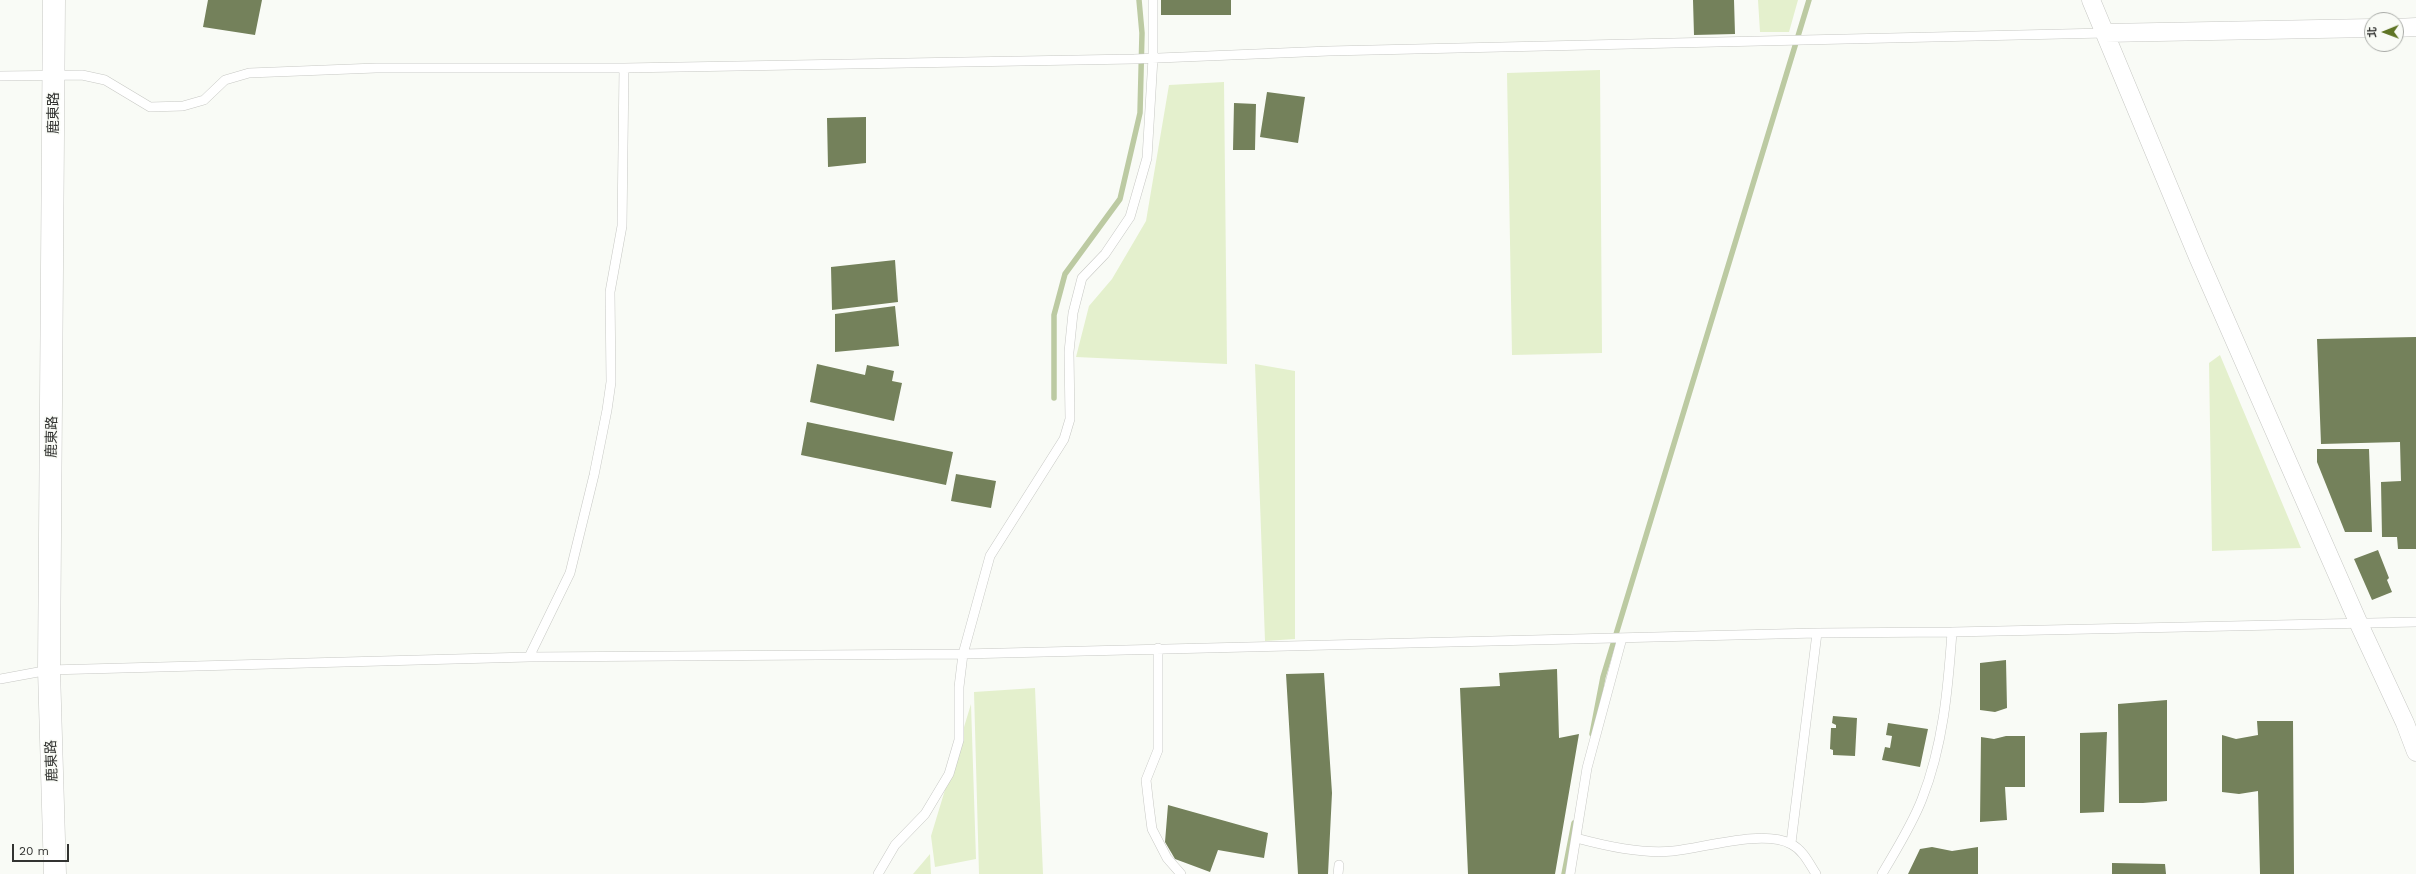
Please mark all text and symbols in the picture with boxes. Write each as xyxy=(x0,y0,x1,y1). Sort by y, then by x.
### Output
north arrow xyxy=(2364,12,2404,52)
text: 北 xyxy=(2366,27,2379,38)
street label: 鹿東路 xyxy=(46,92,62,134)
street label: 鹿東路 xyxy=(43,416,61,458)
street label: 鹿東路 xyxy=(43,740,61,782)
scale bar xyxy=(14,836,71,862)
text: 20 m xyxy=(19,844,49,858)

